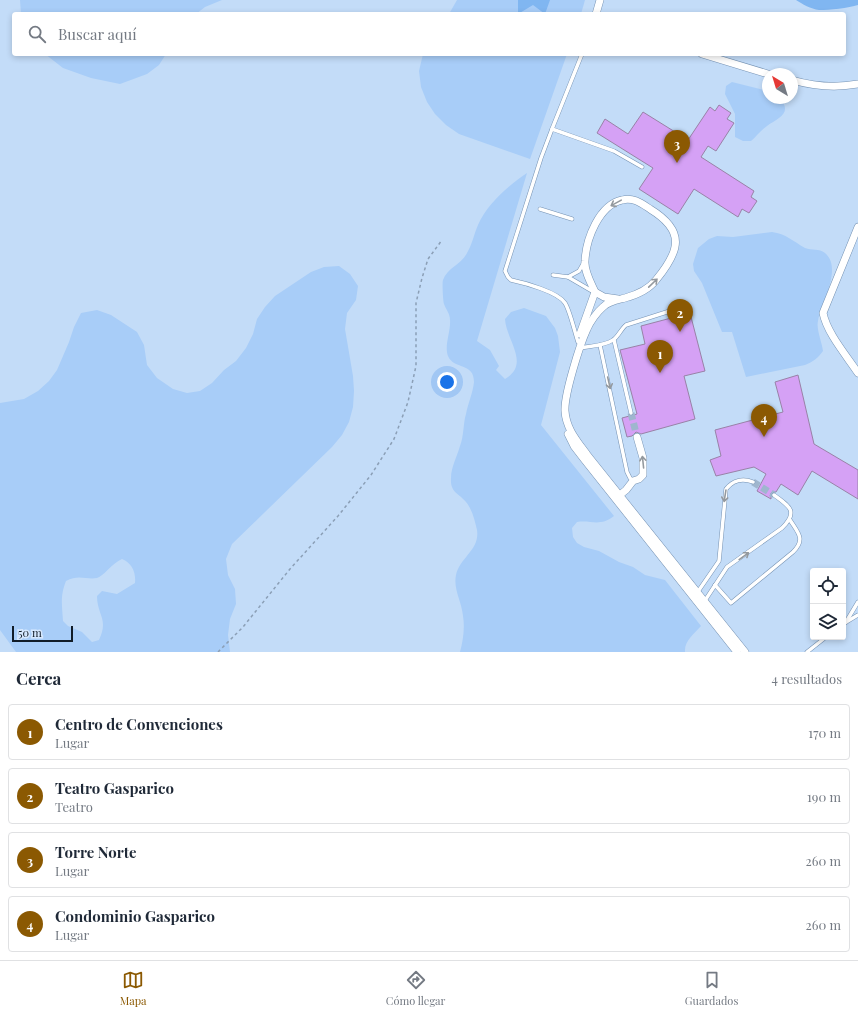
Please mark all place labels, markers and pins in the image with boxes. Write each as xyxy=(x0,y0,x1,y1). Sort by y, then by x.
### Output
pin: 3 xyxy=(664,130,690,163)
pin: 2 xyxy=(667,299,693,332)
pin: 1 xyxy=(647,340,673,373)
pin: 4 xyxy=(751,404,777,437)

